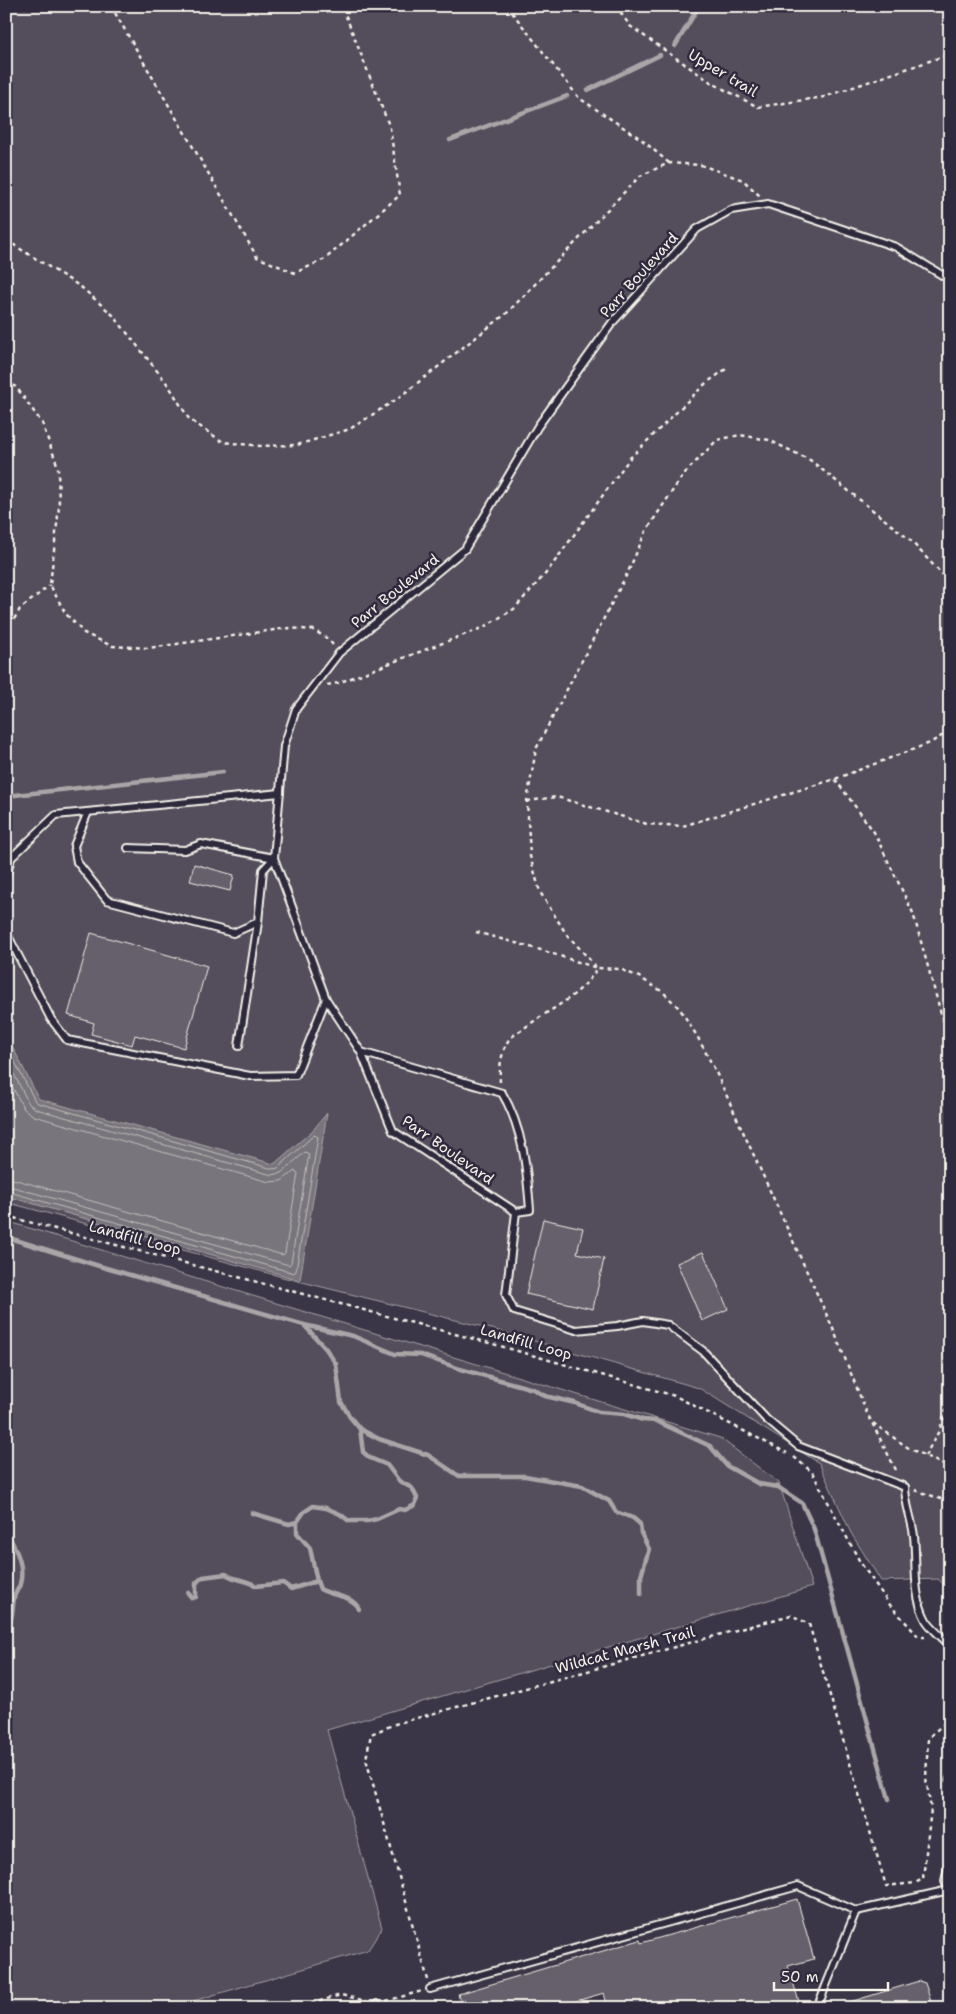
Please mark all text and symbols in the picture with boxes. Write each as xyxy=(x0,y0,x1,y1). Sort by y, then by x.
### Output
street label: Upper trail xyxy=(685,44,762,102)
street label: Parr Boulevard xyxy=(595,228,683,322)
street label: Parr Boulevard xyxy=(347,549,444,633)
street label: Parr Boulevard xyxy=(398,1111,498,1189)
street label: Landfill Loop xyxy=(87,1216,183,1260)
street label: Landfill Loop xyxy=(478,1319,574,1365)
street label: Wildcat Marsh Trail xyxy=(553,1622,698,1678)
scale bar xyxy=(774,1959,887,1991)
text: 50 m xyxy=(781,1967,819,1987)

